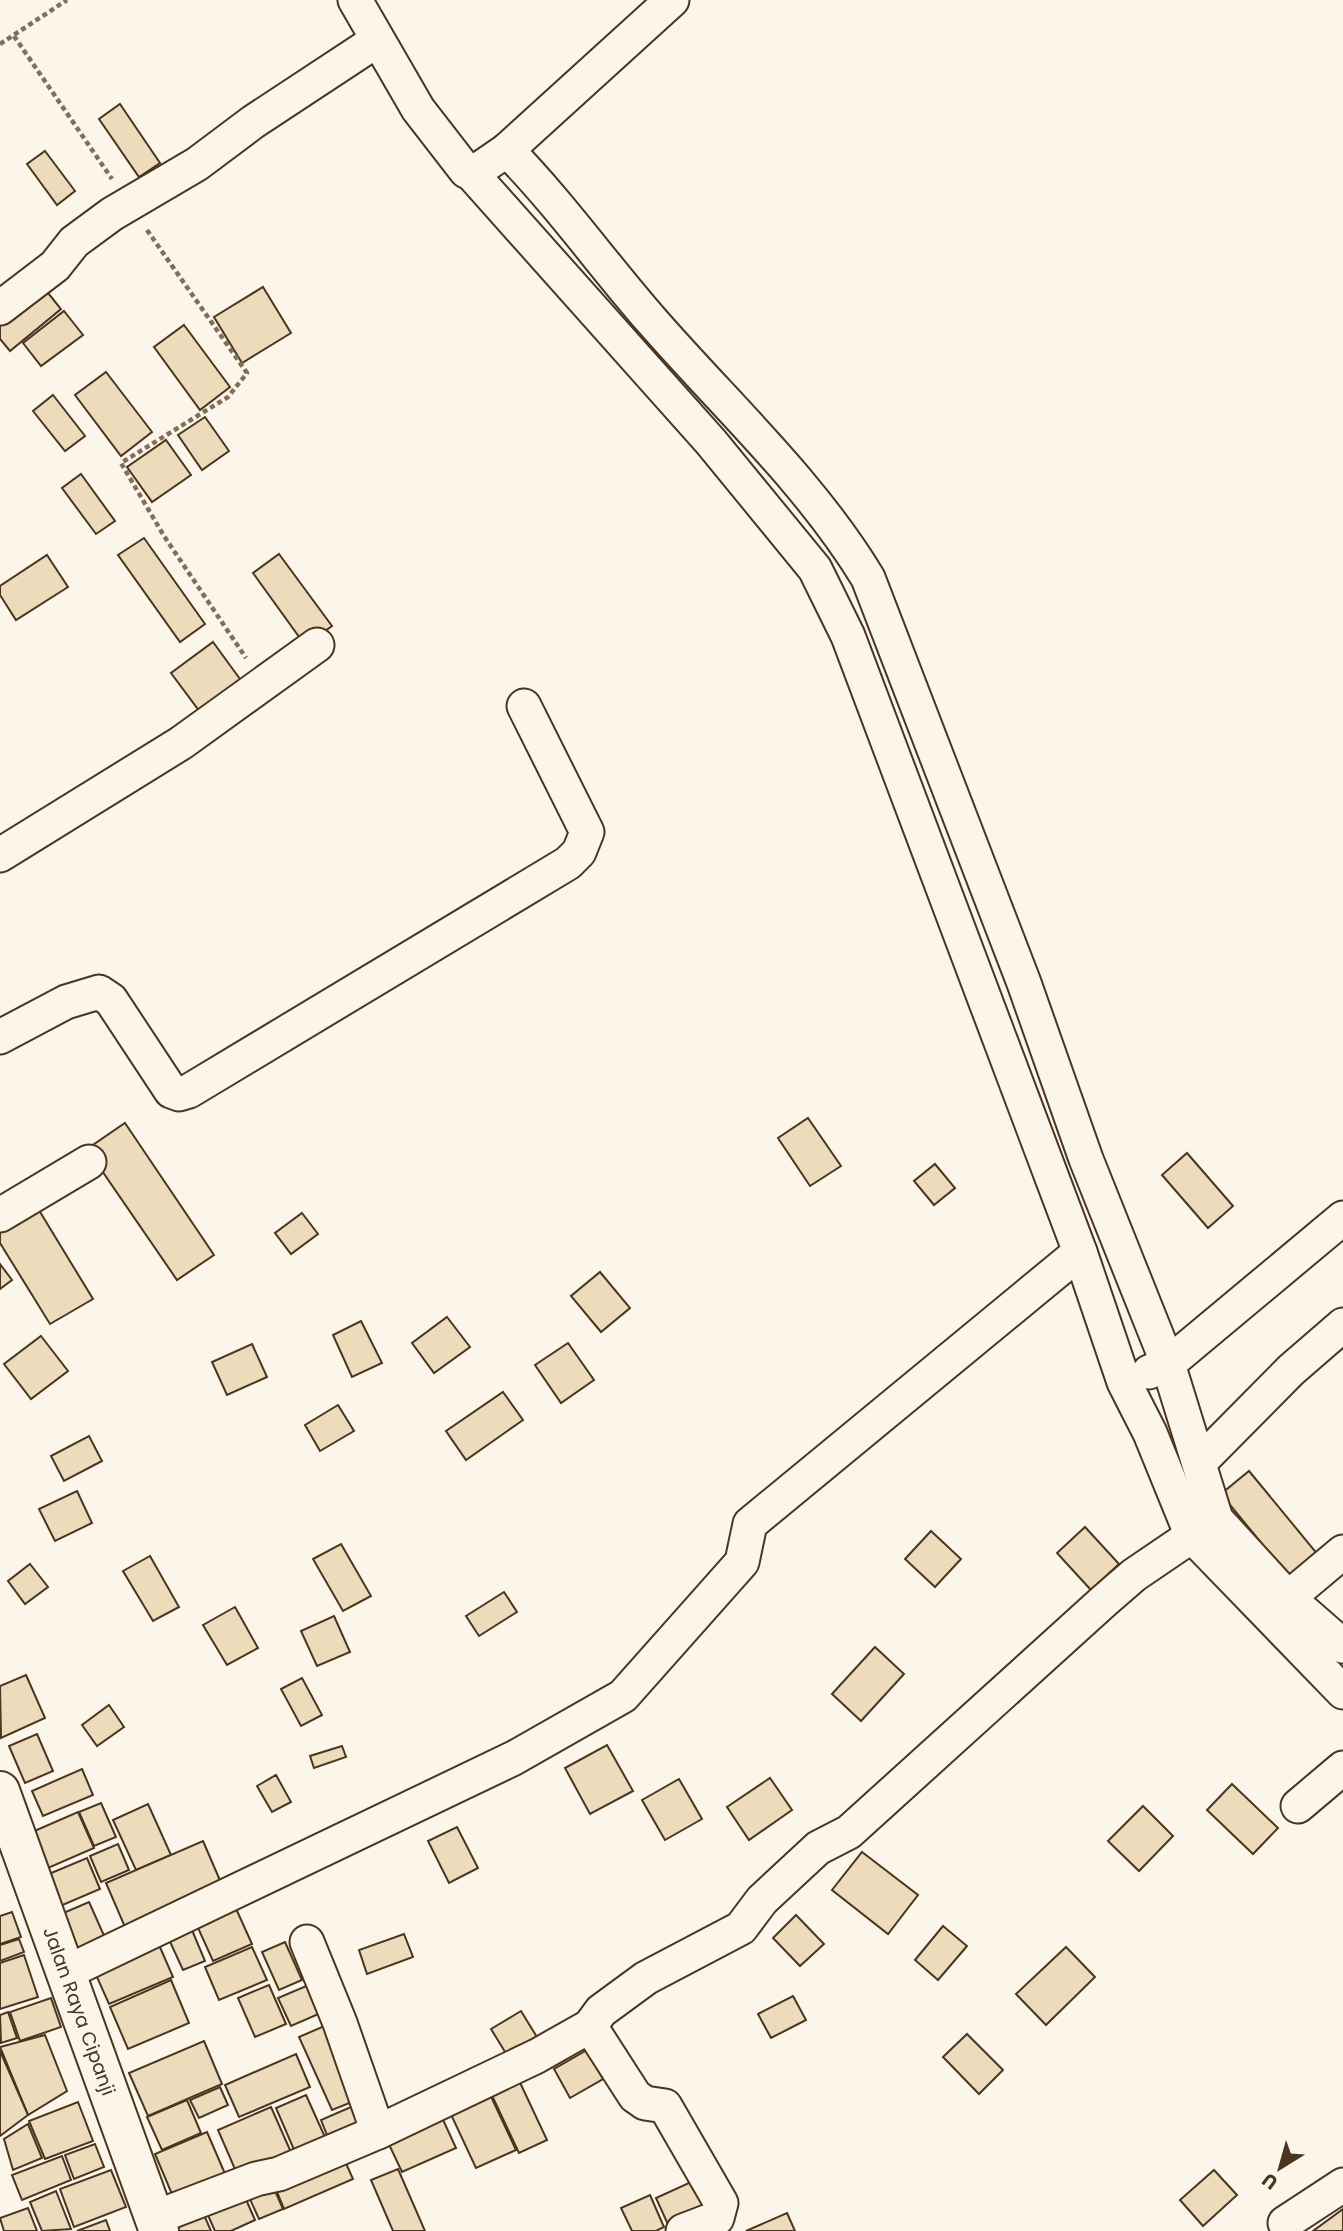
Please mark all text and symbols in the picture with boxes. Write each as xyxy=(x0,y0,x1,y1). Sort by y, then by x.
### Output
street label: Jalan Raya Cipanji xyxy=(37,1923,122,2099)
north arrow xyxy=(1245,2133,1315,2203)
text: U xyxy=(1257,2166,1284,2196)

